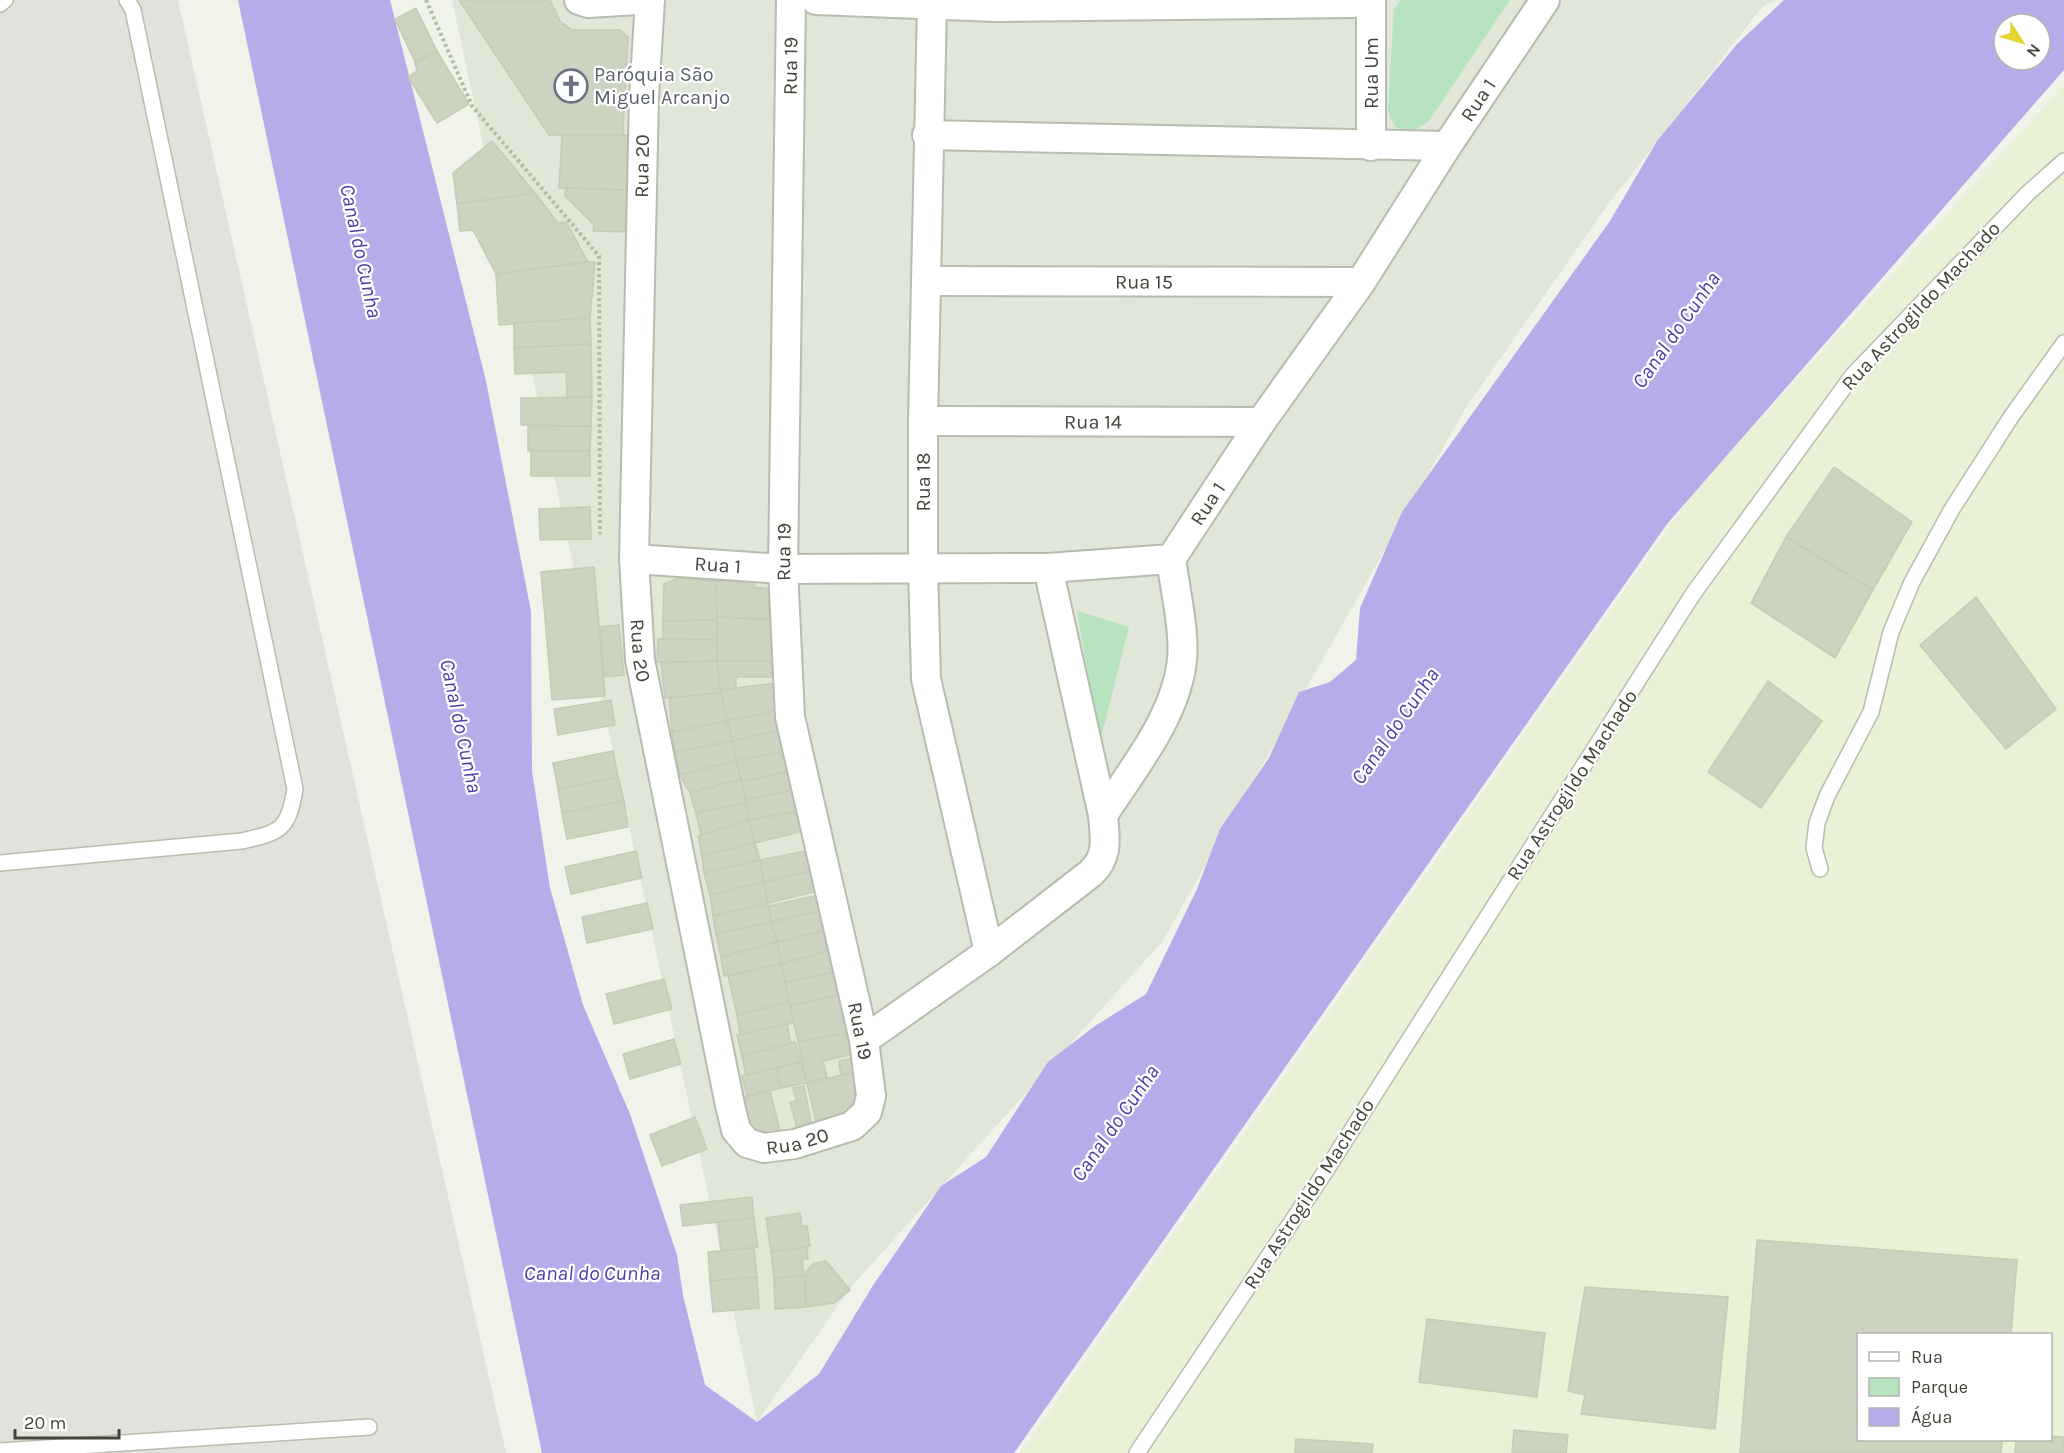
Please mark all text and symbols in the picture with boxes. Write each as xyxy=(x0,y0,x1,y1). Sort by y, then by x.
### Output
north arrow xyxy=(1992,12,2052,72)
street label: Rua 19 xyxy=(778,37,802,95)
street label: Rua Um xyxy=(1360,37,1383,109)
text: N xyxy=(2023,40,2045,61)
place label: Paróquia São Miguel Arcanjo xyxy=(594,63,730,109)
church icon: Paróquia São Miguel Arcanjo xyxy=(553,68,589,104)
street label: Rua 1 xyxy=(1455,74,1500,126)
street label: Rua 20 xyxy=(630,134,654,198)
water label: Canal do Cunha xyxy=(335,182,387,320)
street label: Rua Astrogildo Machado xyxy=(1837,217,2005,395)
water label: Canal do Cunha xyxy=(1627,267,1725,393)
street label: Rua 15 xyxy=(1115,270,1173,293)
street label: Rua 14 xyxy=(1064,410,1122,433)
street label: Rua 18 xyxy=(912,452,935,512)
street label: Rua 1 xyxy=(1185,478,1230,529)
street label: Rua 19 xyxy=(772,523,795,582)
street label: Rua 1 xyxy=(694,552,742,578)
street label: Rua 20 xyxy=(626,618,656,684)
water label: Canal do Cunha xyxy=(435,657,487,795)
water label: Canal do Cunha xyxy=(1346,663,1444,789)
street label: Rua Astrogildo Machado xyxy=(1502,686,1642,884)
street label: Rua 19 xyxy=(843,1000,877,1062)
water label: Canal do Cunha xyxy=(1066,1060,1164,1186)
street label: Rua Astrogildo Machado xyxy=(1239,1095,1379,1293)
street label: Rua 20 xyxy=(765,1123,831,1159)
water label: Canal do Cunha xyxy=(524,1261,660,1285)
legend xyxy=(1857,1333,2052,1441)
text: Rua xyxy=(1911,1346,1943,1368)
text: Parque xyxy=(1911,1376,1968,1398)
scale bar xyxy=(15,1402,118,1440)
text: Água xyxy=(1911,1405,1952,1428)
text: 20 m xyxy=(24,1412,66,1434)

